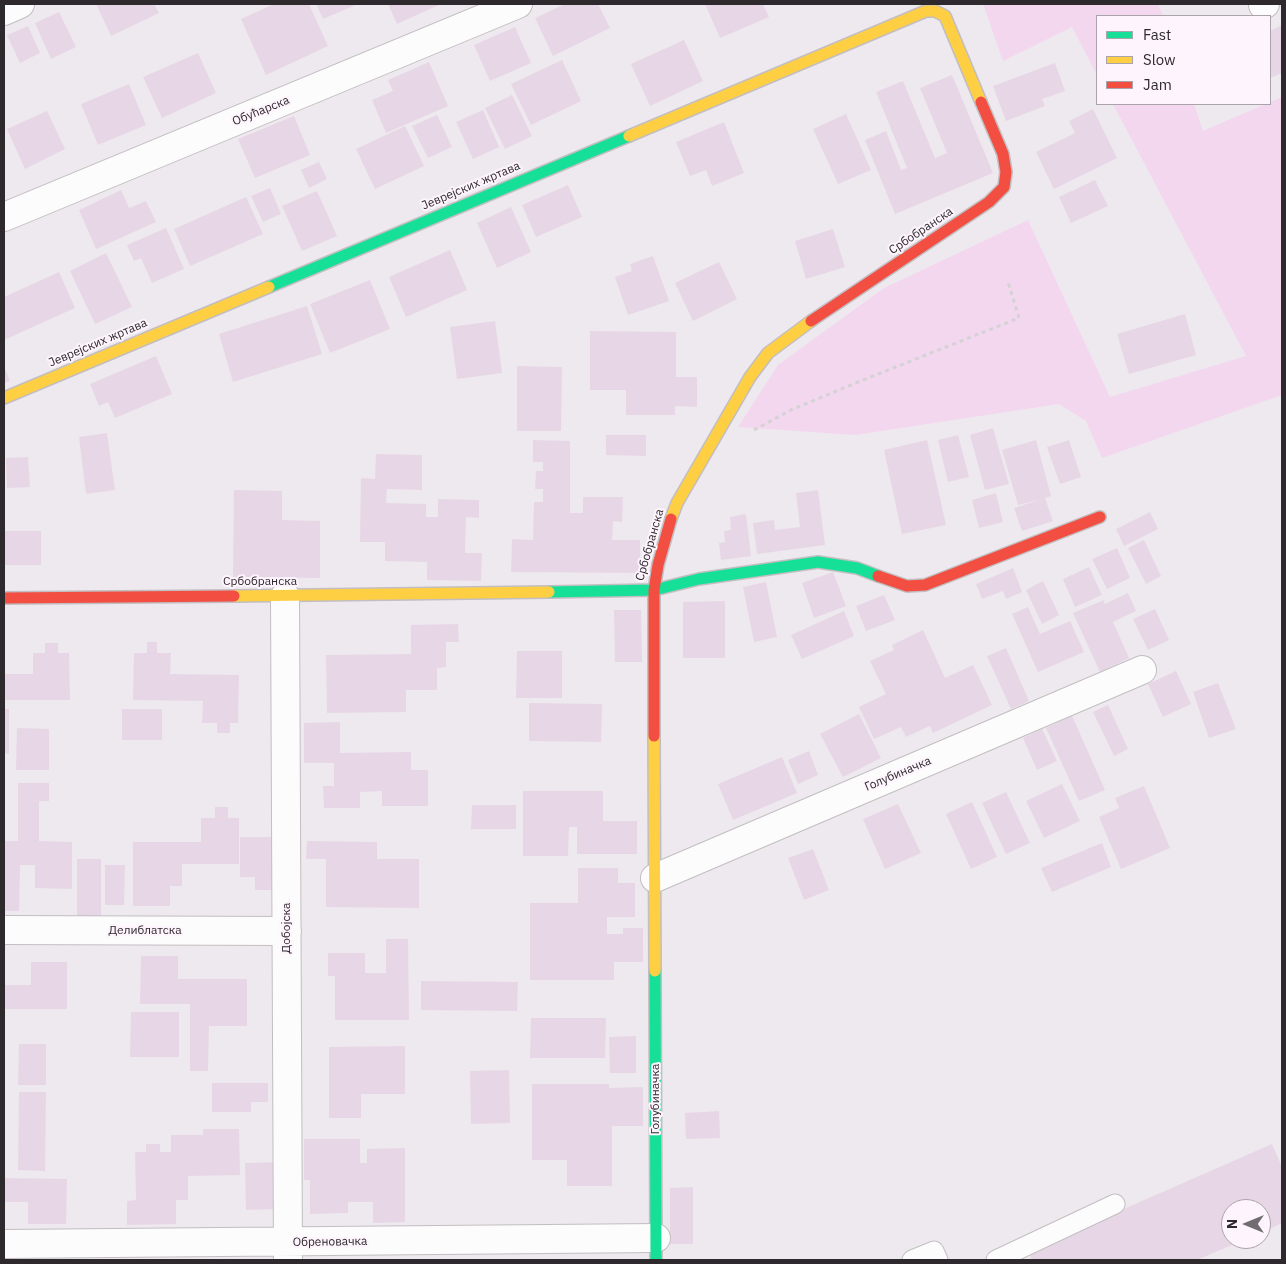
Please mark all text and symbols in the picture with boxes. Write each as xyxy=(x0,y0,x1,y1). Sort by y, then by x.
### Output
legend xyxy=(1096,15,1271,105)
text: Fast xyxy=(1143,25,1171,44)
text: Slow xyxy=(1143,50,1176,69)
text: Jam xyxy=(1143,75,1172,94)
street label: Обућарска xyxy=(230,93,292,129)
street label: Јеврејских жртава xyxy=(420,159,522,213)
street label: Србобранска xyxy=(886,204,956,258)
street label: Јеврејских жртава xyxy=(47,316,149,370)
street label: Србобранска xyxy=(633,507,667,583)
street label: Србобранска xyxy=(223,575,297,589)
street label: Голубиначка xyxy=(863,754,933,794)
street label: Добојска xyxy=(280,903,294,953)
street label: Делиблатска xyxy=(108,924,182,938)
street label: Голубиначка xyxy=(649,1064,663,1134)
north arrow xyxy=(1221,1199,1271,1249)
text: N xyxy=(1223,1219,1241,1229)
street label: Обреновачка xyxy=(292,1234,368,1250)

